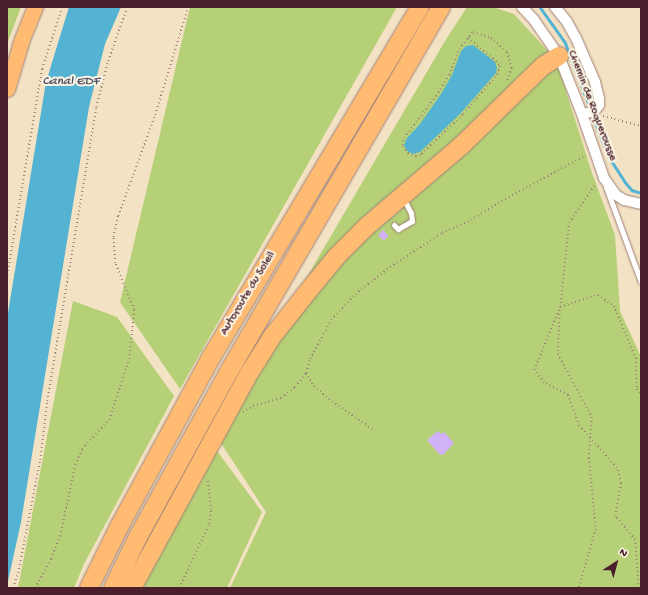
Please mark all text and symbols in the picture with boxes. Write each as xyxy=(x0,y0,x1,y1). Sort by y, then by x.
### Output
street label: Chemin de Roquerousse xyxy=(563,49,619,163)
water label: Canal EDF xyxy=(43,74,99,90)
street label: Autoroute du Soleil xyxy=(218,249,280,339)
north arrow xyxy=(596,543,636,583)
text: N xyxy=(617,546,629,560)

